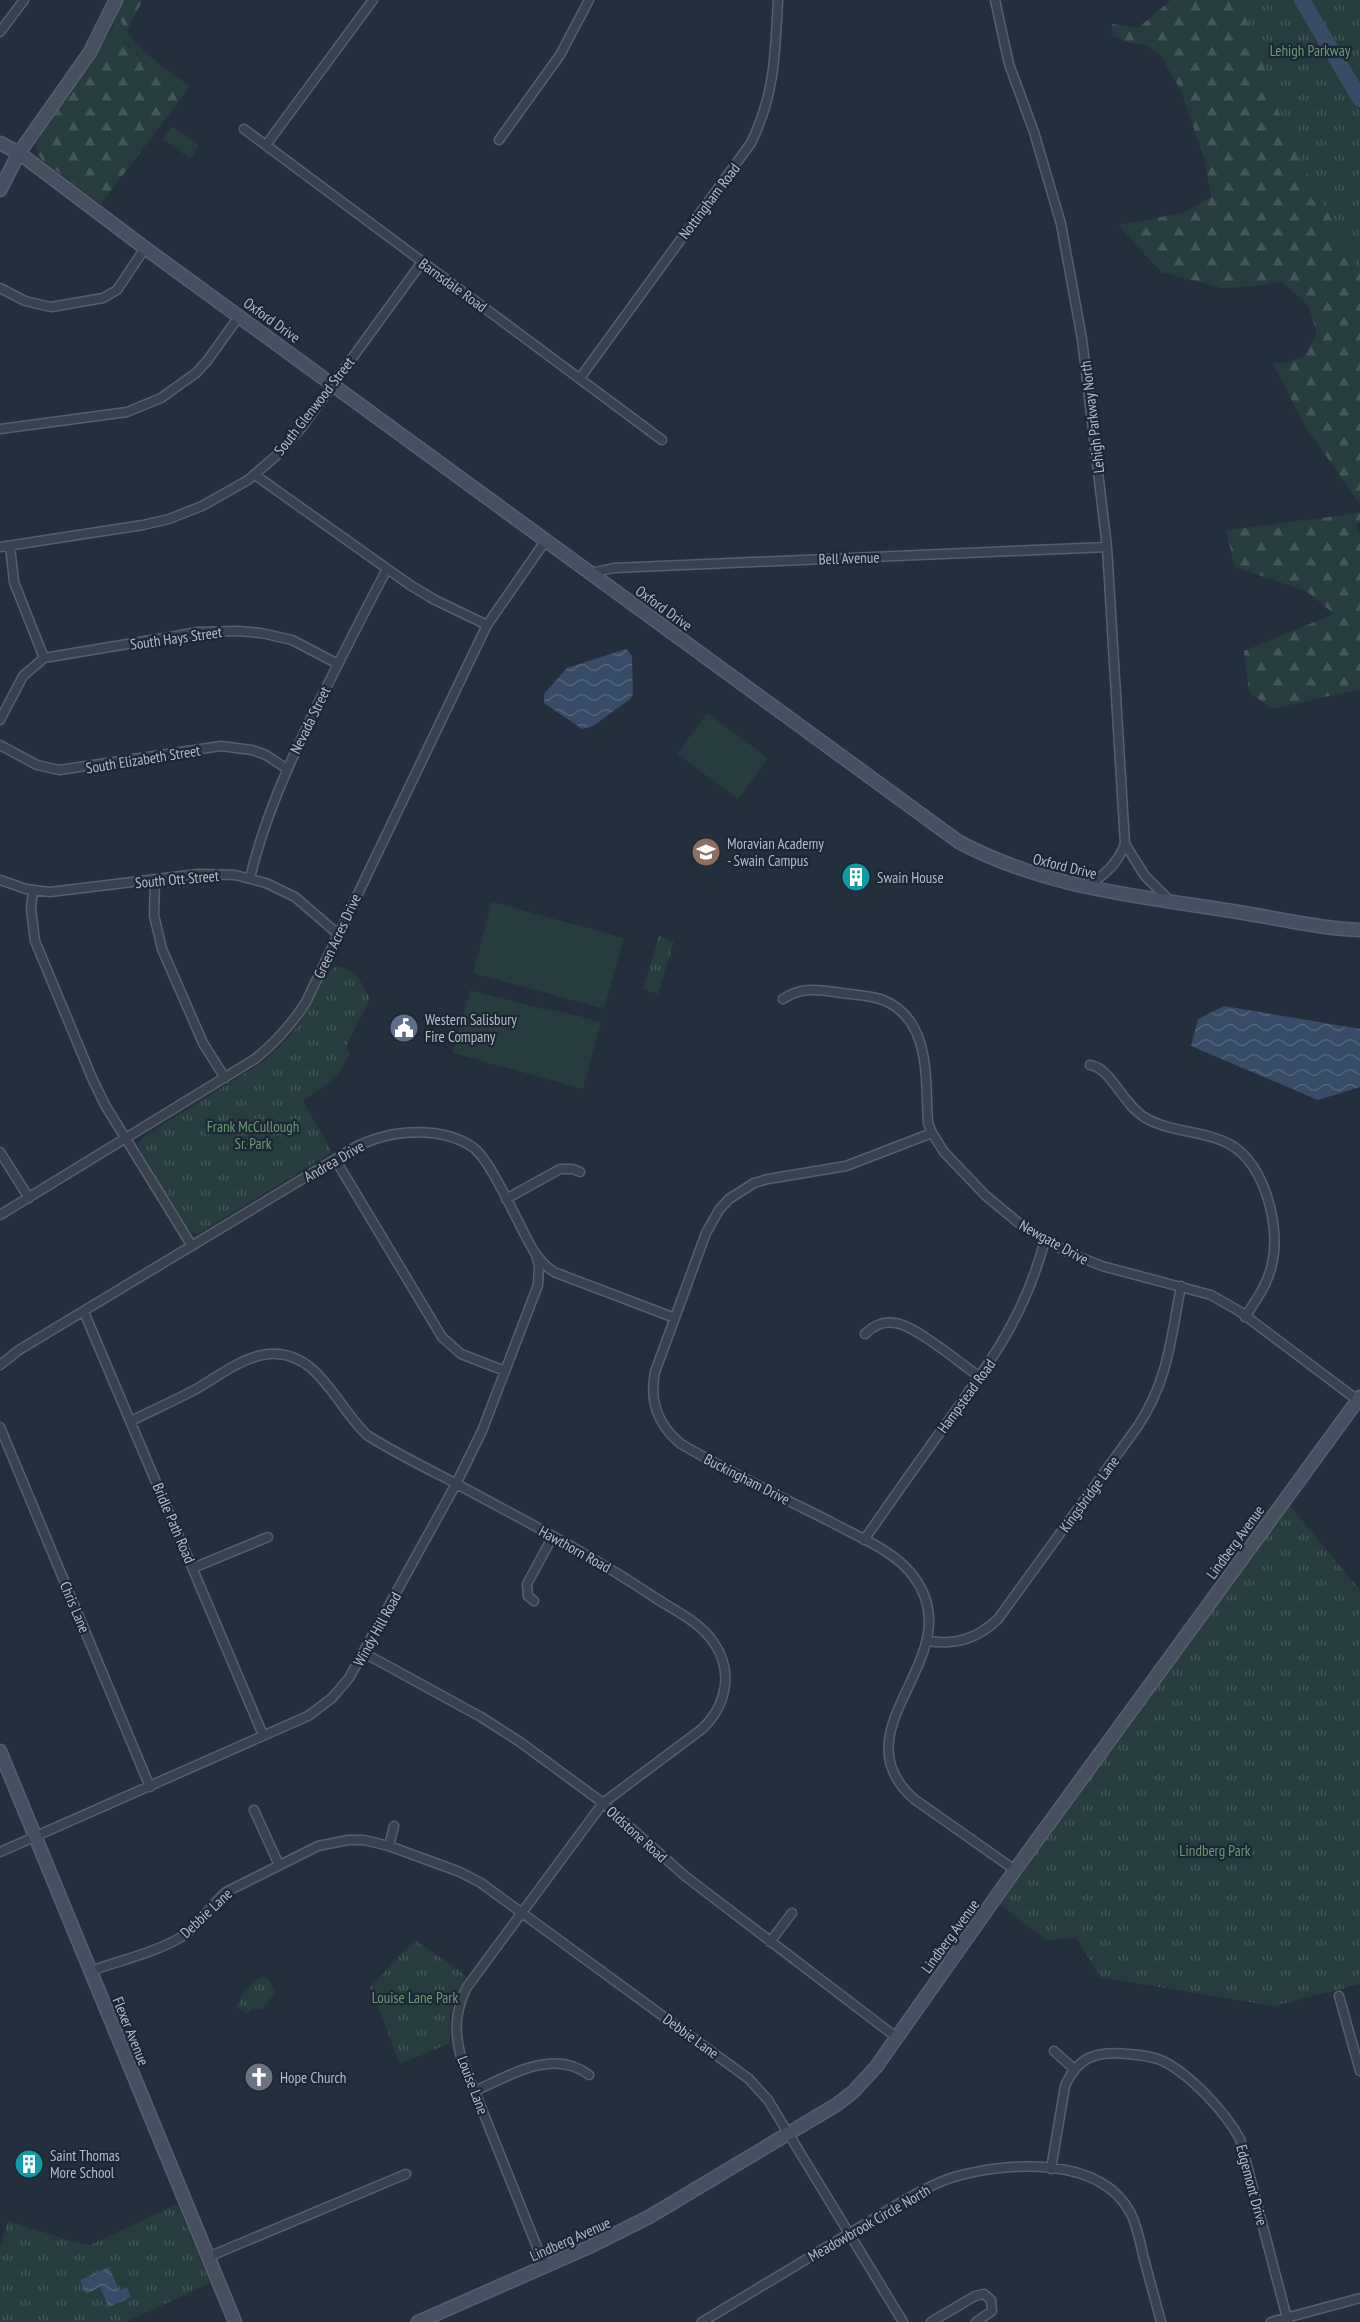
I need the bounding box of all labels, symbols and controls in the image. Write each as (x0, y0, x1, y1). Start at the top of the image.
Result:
park label: Lehigh Parkway (1270, 41, 1351, 60)
street label: Nottingham Road (674, 159, 744, 243)
street label: Barnsdale Road (415, 254, 491, 316)
street label: Oxford Drive (240, 293, 304, 347)
street label: South Glenwood Street (270, 353, 358, 459)
street label: Lehigh Parkway North (1076, 360, 1108, 474)
street label: Bell Avenue (818, 547, 880, 569)
street label: Oxford Drive (632, 581, 696, 635)
street label: South Hays Street (129, 622, 223, 654)
street label: Nevada Street (286, 683, 334, 757)
street label: South Elizabeth Street (84, 741, 202, 777)
place label: Moravian Academy - Swain Campus (727, 834, 824, 870)
school or university icon: Moravian Academy - Swain Campus (690, 836, 722, 868)
street label: Oxford Drive (1031, 849, 1099, 883)
building icon: Swain House (840, 861, 872, 893)
street label: South Ott Street (134, 866, 220, 892)
place label: Swain House (877, 868, 944, 887)
street label: Green Acres Drive (309, 891, 365, 981)
place label: Western Salisbury Fire Company (425, 1010, 517, 1046)
public building icon: Western Salisbury Fire Company (388, 1012, 420, 1044)
park label: Frank McCullough Sr. Park (207, 1117, 299, 1153)
street label: Andrea Drive (300, 1136, 368, 1186)
street label: Newgate Drive (1016, 1215, 1092, 1269)
street label: Hampstead Road (933, 1355, 999, 1437)
street label: Buckingham Drive (701, 1449, 793, 1509)
street label: Kingsbridge Lane (1055, 1452, 1123, 1536)
street label: Bridle Path Road (149, 1480, 199, 1566)
street label: Lindberg Avenue (1202, 1501, 1268, 1583)
street label: Hawthorn Road (536, 1521, 614, 1577)
street label: Chris Lane (56, 1578, 94, 1636)
street label: Windy Hill Road (349, 1589, 405, 1669)
street label: Oldstone Road (603, 1802, 671, 1866)
park label: Lindberg Park (1179, 1841, 1251, 1860)
street label: Debbie Lane (176, 1884, 236, 1942)
street label: Lindberg Avenue (917, 1895, 983, 1977)
park label: Louise Lane Park (372, 1988, 458, 2007)
street label: Flexer Avenue (109, 1994, 153, 2068)
street label: Debbie Lane (659, 2009, 723, 2063)
street label: Louise Lane (453, 2053, 493, 2117)
church icon: Hope Church (243, 2061, 275, 2093)
place label: Hope Church (280, 2068, 346, 2087)
street label: Edgemont Drive (1232, 2142, 1272, 2228)
place label: Saint Thomas More School (50, 2146, 120, 2182)
building icon: Saint Thomas More School (13, 2148, 45, 2180)
street label: Meadowbrook Circle North (805, 2180, 933, 2266)
street label: Lindberg Avenue (527, 2213, 613, 2265)

